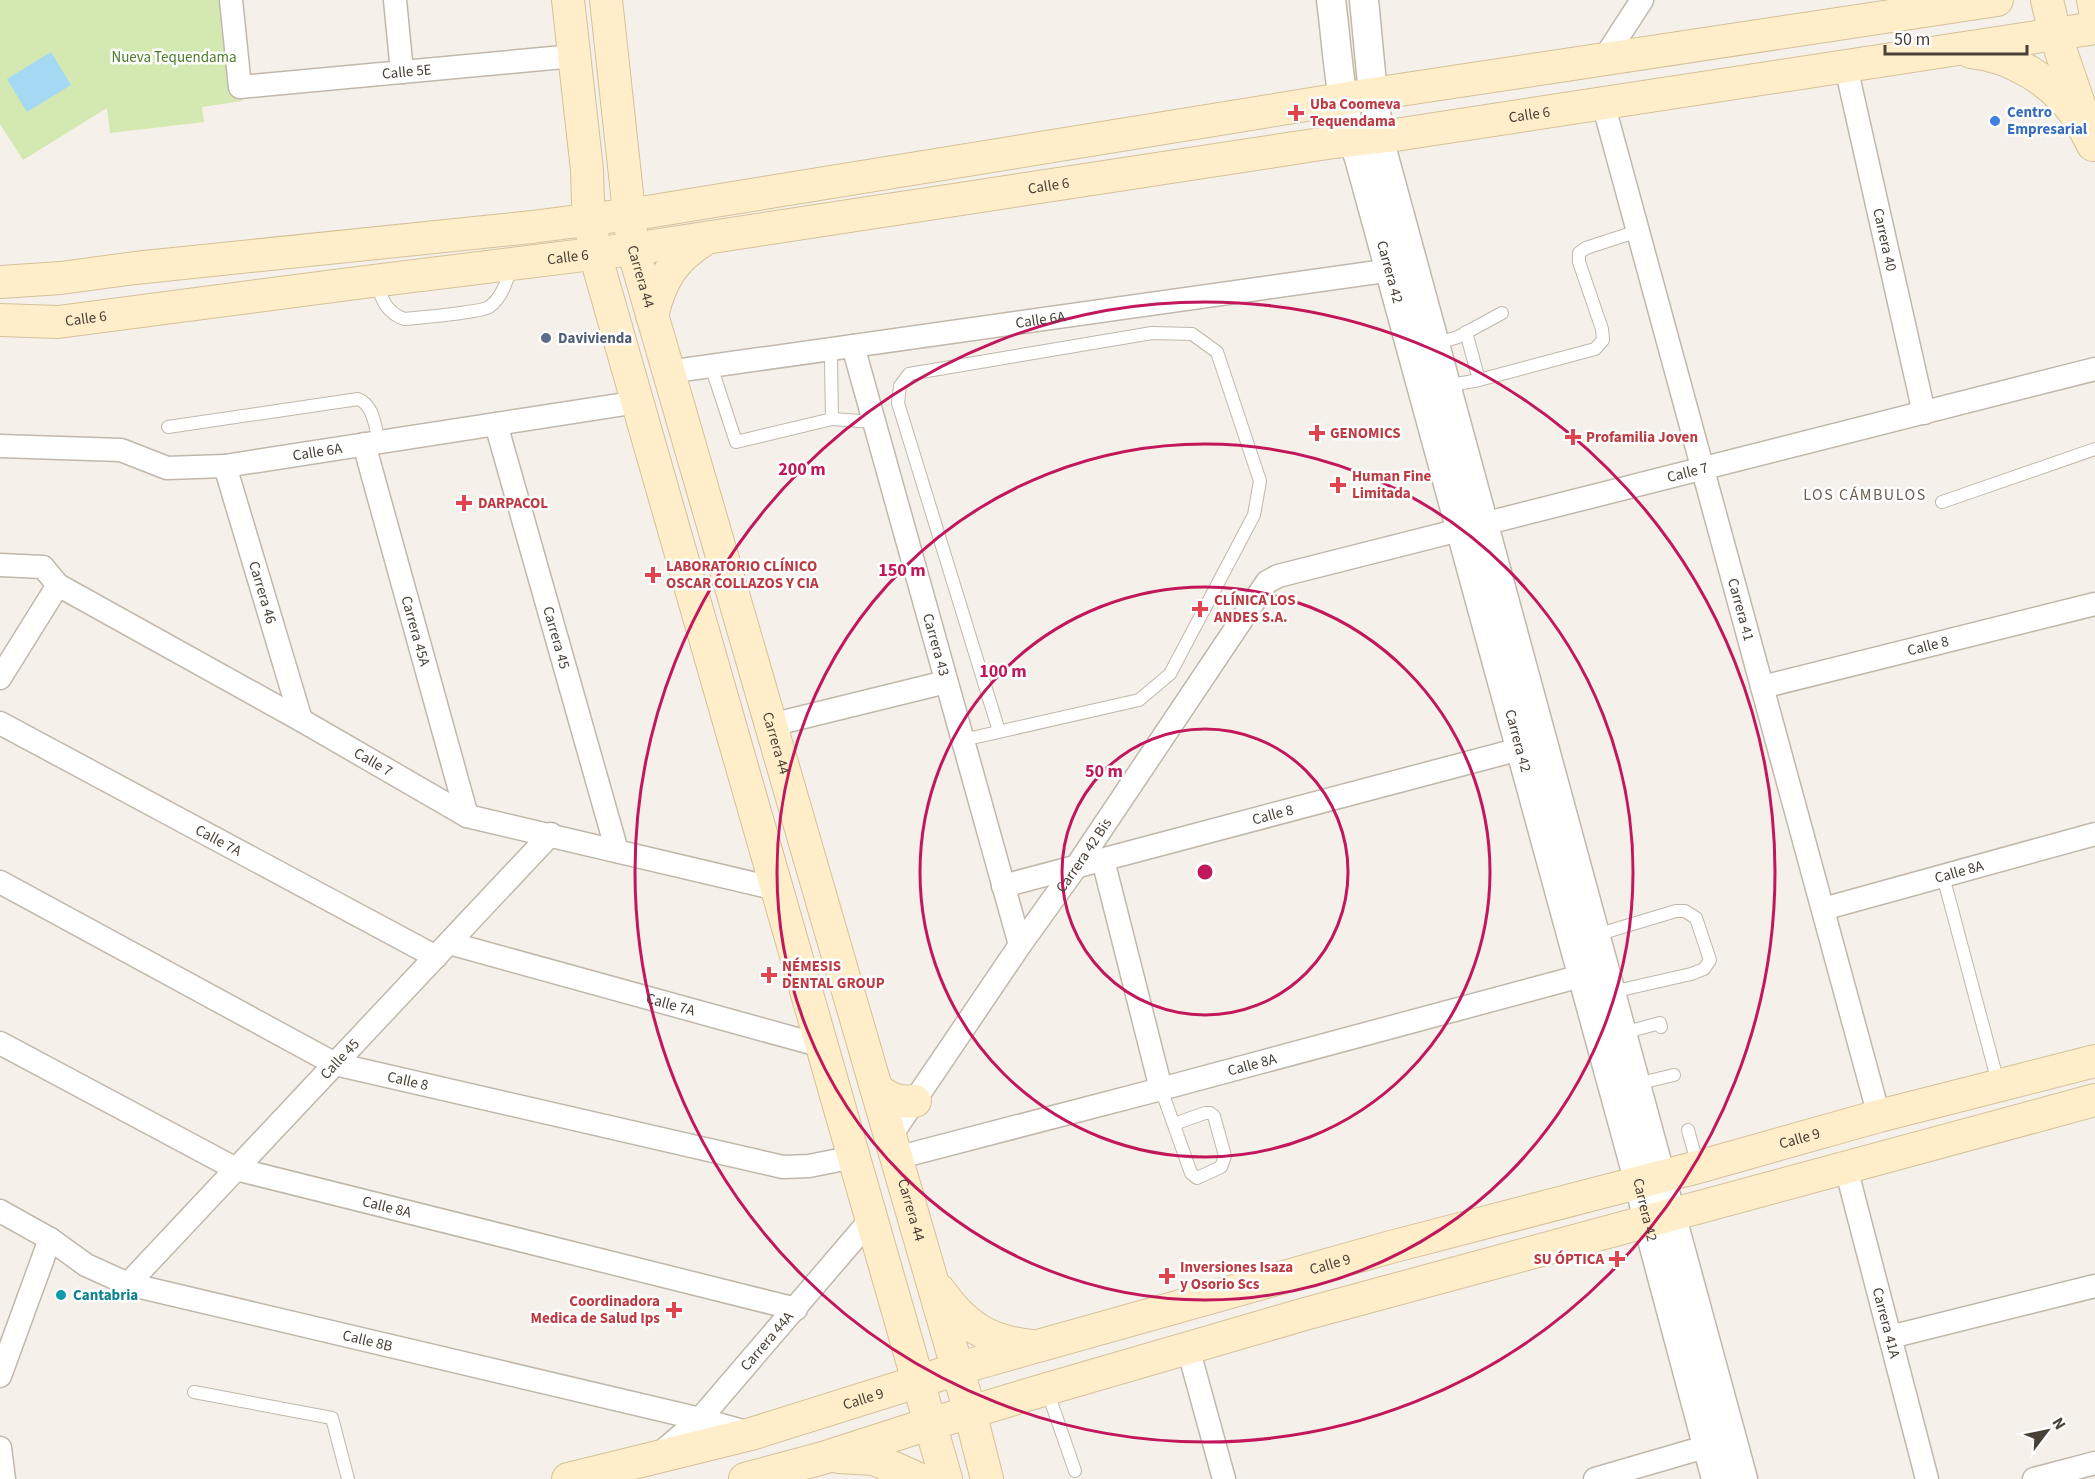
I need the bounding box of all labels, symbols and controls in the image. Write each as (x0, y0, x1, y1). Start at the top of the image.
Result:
scale bar (1885, 18, 2028, 56)
text: 50 m (1894, 27, 1930, 52)
park label: Nueva Tequendama (111, 47, 237, 68)
street label: Calle 5E (381, 59, 433, 84)
place label: Uba Coomeva Tequendama (1310, 94, 1401, 132)
street label: Calle 6 (1507, 101, 1551, 128)
place label: Centro Empresarial (2007, 102, 2088, 140)
marker: Uba Coomeva Tequendama (1287, 104, 1305, 122)
marker: Centro Empresarial (1988, 114, 2002, 128)
street label: Calle 6 (1026, 172, 1071, 199)
street label: Carrera 40 (1868, 206, 1902, 273)
street label: Carrera 42 (1372, 238, 1409, 306)
street label: Carrera 44 (622, 243, 660, 311)
street label: Calle 6 (546, 244, 590, 270)
street label: Calle 6 (64, 305, 108, 331)
street label: Calle 6A (1014, 306, 1067, 333)
place label: Davivienda (558, 328, 632, 349)
marker: Davivienda (539, 331, 553, 345)
place label: GENOMICS (1330, 423, 1401, 444)
marker: GENOMICS (1308, 424, 1326, 442)
place label: Profamilia Joven (1586, 427, 1698, 448)
marker: Profamilia Joven (1564, 428, 1582, 446)
street label: Calle 6A (291, 437, 344, 466)
text: 200 m (778, 457, 826, 482)
street label: Calle 7 (1665, 457, 1710, 488)
place label: Human Fine Limitada (1352, 466, 1432, 504)
marker: Human Fine Limitada (1329, 476, 1347, 494)
district label: LOS CÁMBULOS (1803, 484, 1927, 506)
place label: DARPACOL (478, 493, 548, 514)
marker: DARPACOL (455, 494, 473, 512)
place label: LABORATORIO CLÍNICO OSCAR COLLAZOS Y CIA (666, 556, 819, 594)
text: 150 m (878, 558, 926, 583)
street label: Carrera 46 (244, 559, 282, 626)
marker: LABORATORIO CLÍNICO OSCAR COLLAZOS Y CIA (644, 566, 662, 584)
street label: Carrera 41 (1722, 576, 1760, 643)
place label: CLÍNICA LOS ANDES S.A. (1213, 590, 1296, 628)
street label: Carrera 45A (396, 593, 436, 669)
marker: CLÍNICA LOS ANDES S.A. (1191, 600, 1209, 618)
street label: Carrera 45 (538, 604, 575, 671)
street label: Carrera 43 (918, 611, 955, 678)
street label: Calle 8 (1905, 630, 1951, 661)
text: 100 m (979, 659, 1027, 684)
street label: Carrera 42 (1500, 707, 1537, 774)
street label: Carrera 44 (757, 709, 795, 777)
street label: Calle 7 (350, 742, 397, 781)
text: 50 m (1085, 759, 1123, 784)
street label: Calle 8 (1250, 799, 1296, 830)
street label: Carrera 42 Bis (1051, 814, 1117, 897)
street label: Calle 7A (192, 819, 246, 862)
street label: Calle 8A (1932, 855, 1987, 888)
centre of rings (1195, 862, 1215, 882)
place label: NÉMESIS DENTAL GROUP (782, 956, 885, 994)
marker: NÉMESIS DENTAL GROUP (760, 966, 778, 984)
street label: Calle 7A (644, 987, 698, 1021)
street label: Calle 45 (315, 1034, 364, 1084)
street label: Calle 8A (1225, 1048, 1280, 1081)
street label: Calle 8 (385, 1066, 431, 1096)
street label: Calle 9 (1777, 1123, 1822, 1154)
street label: Carrera 44 (892, 1176, 931, 1244)
street label: Carrera 42 (1628, 1176, 1663, 1243)
street label: Calle 8A (360, 1190, 414, 1223)
street label: Calle 9 (1307, 1248, 1353, 1280)
place label: SU ÓPTICA (1534, 1249, 1604, 1270)
marker: SU ÓPTICA (1608, 1250, 1626, 1268)
place label: Inversiones Isaza y Osorio Scs (1180, 1257, 1293, 1295)
marker: Inversiones Isaza y Osorio Scs (1158, 1267, 1176, 1285)
place label: Cantabria (73, 1285, 138, 1306)
street label: Carrera 41A (1867, 1285, 1906, 1361)
marker: Cantabria (54, 1288, 68, 1302)
place label: Coordinadora Medica de Salud Ips (531, 1291, 660, 1329)
marker: Coordinadora Medica de Salud Ips (665, 1301, 683, 1319)
street label: Carrera 44A (735, 1306, 799, 1375)
street label: Calle 8B (341, 1325, 395, 1357)
street label: Calle 9 (840, 1383, 886, 1415)
north arrow (2017, 1401, 2077, 1461)
text: N (2047, 1413, 2071, 1434)

